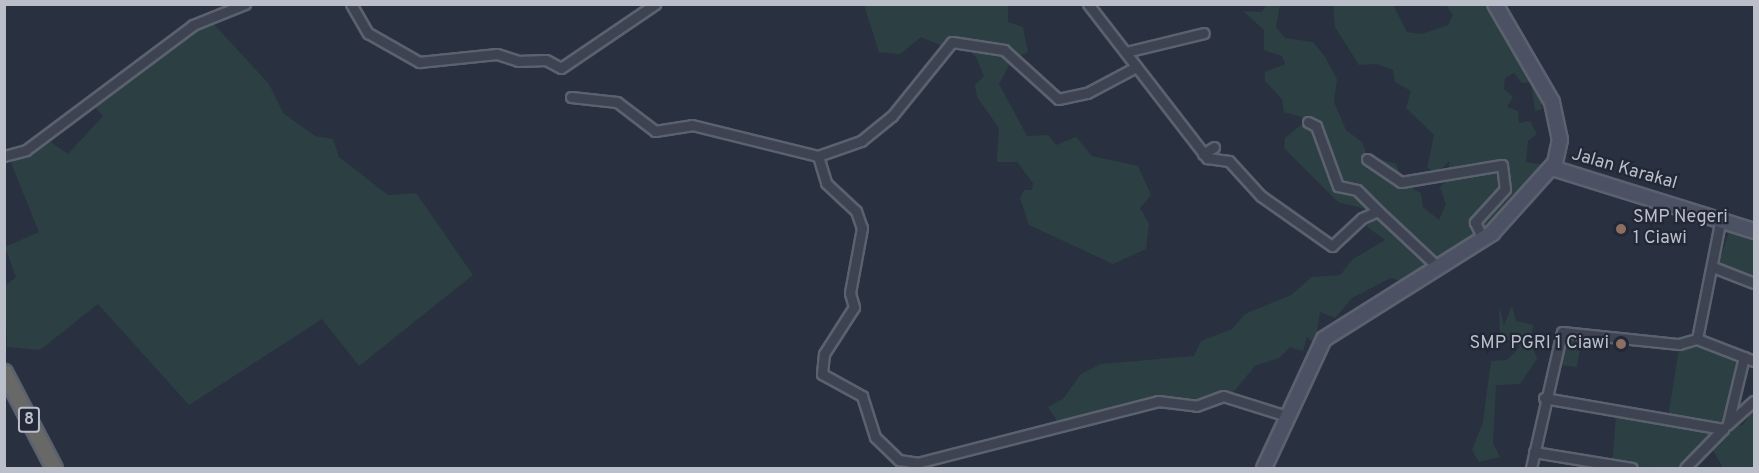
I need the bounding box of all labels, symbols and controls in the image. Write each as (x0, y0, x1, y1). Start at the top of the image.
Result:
street label: Jalan Karakal (1569, 145, 1679, 195)
place label: SMP Negeri 1 Ciawi (1633, 208, 1728, 250)
marker: SMP Negeri 1 Ciawi (1614, 222, 1628, 236)
place label: SMP PGRI 1 Ciawi (1470, 333, 1609, 355)
marker: SMP PGRI 1 Ciawi (1614, 337, 1628, 351)
road number: 8 (17, 407, 41, 433)

